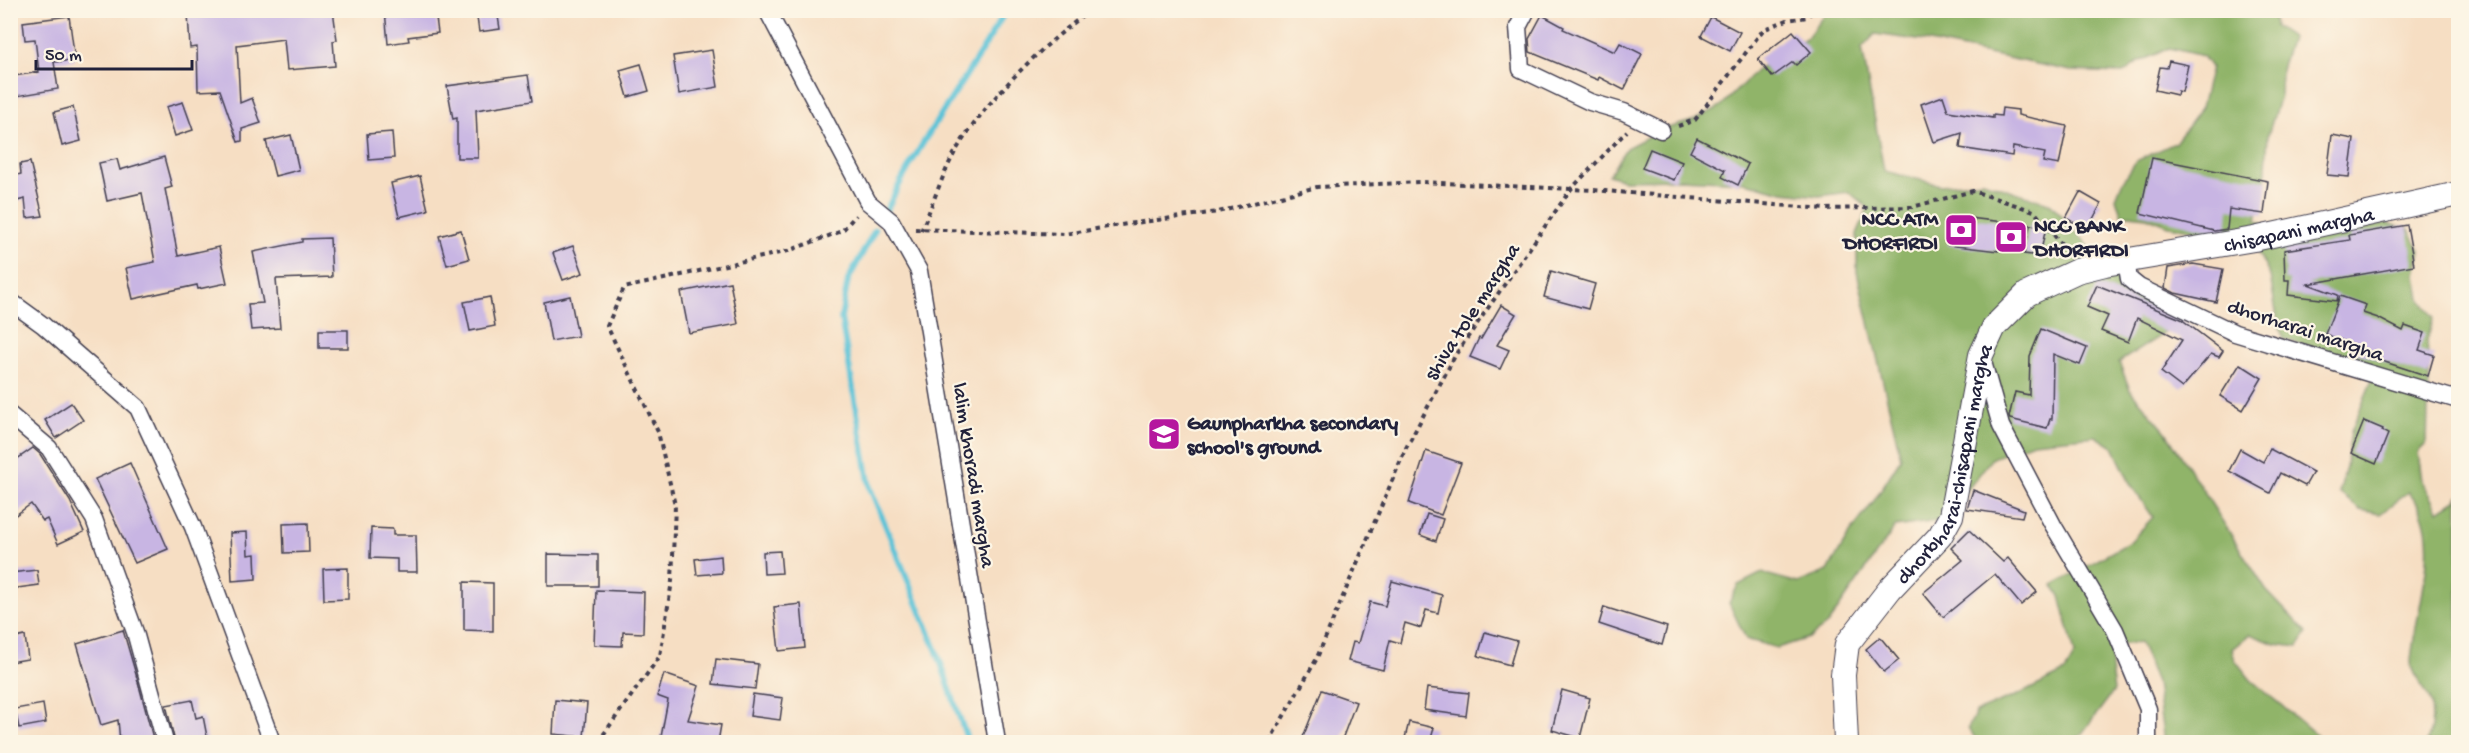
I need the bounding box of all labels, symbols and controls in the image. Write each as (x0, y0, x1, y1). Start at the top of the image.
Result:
scale bar (36, 33, 192, 71)
text: 50 m (45, 46, 82, 67)
street label: chisapani margha (2222, 204, 2378, 260)
place label: NCC ATM DHORFIRDI (1841, 209, 1939, 258)
bank icon: NCC ATM DHORFIRDI (1943, 212, 1979, 248)
place label: NCC BANK DHORFIRDI (2032, 216, 2129, 265)
bank icon: NCC BANK DHORFIRDI (1993, 219, 2029, 255)
street label: shiva tole margha (1420, 239, 1528, 386)
street label: dhorharai margha (2224, 295, 2387, 370)
street label: dhorbharai-chisapani margha (1892, 339, 2001, 591)
street label: lalim khoradi margha (945, 381, 999, 571)
place label: Gaunpharkha secondary school's ground (1187, 413, 1399, 462)
school or university icon: Gaunpharkha secondary school's ground (1146, 416, 1182, 452)

